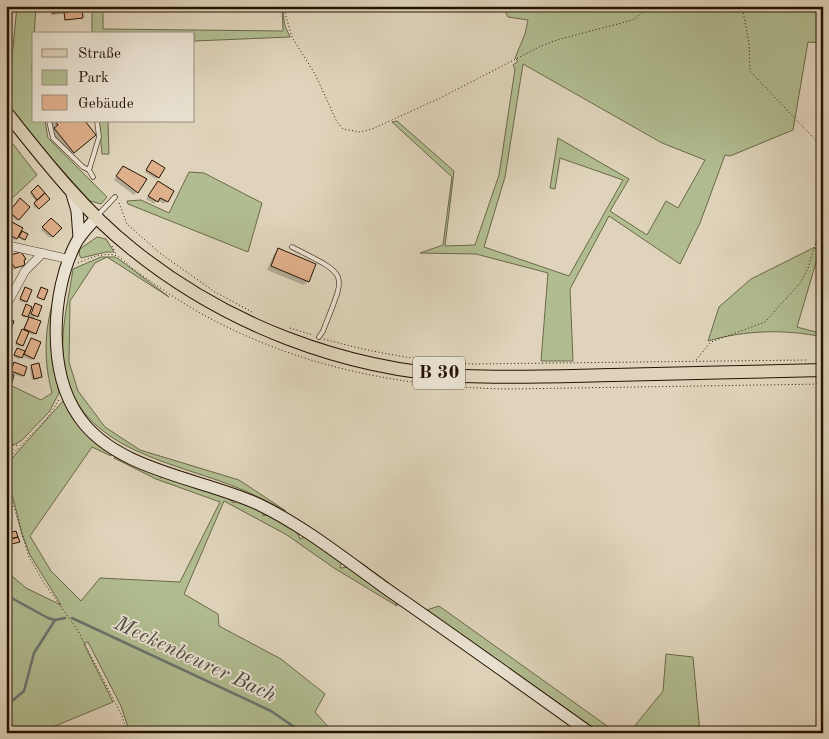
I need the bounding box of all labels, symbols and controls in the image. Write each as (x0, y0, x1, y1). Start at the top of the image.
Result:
legend (32, 32, 195, 122)
text: Straße (78, 47, 121, 62)
text: Park (78, 71, 109, 86)
text: Gebäude (78, 97, 134, 112)
road number: B 30 (413, 356, 465, 389)
water label: Meckenbeurer Bach (110, 613, 279, 707)

